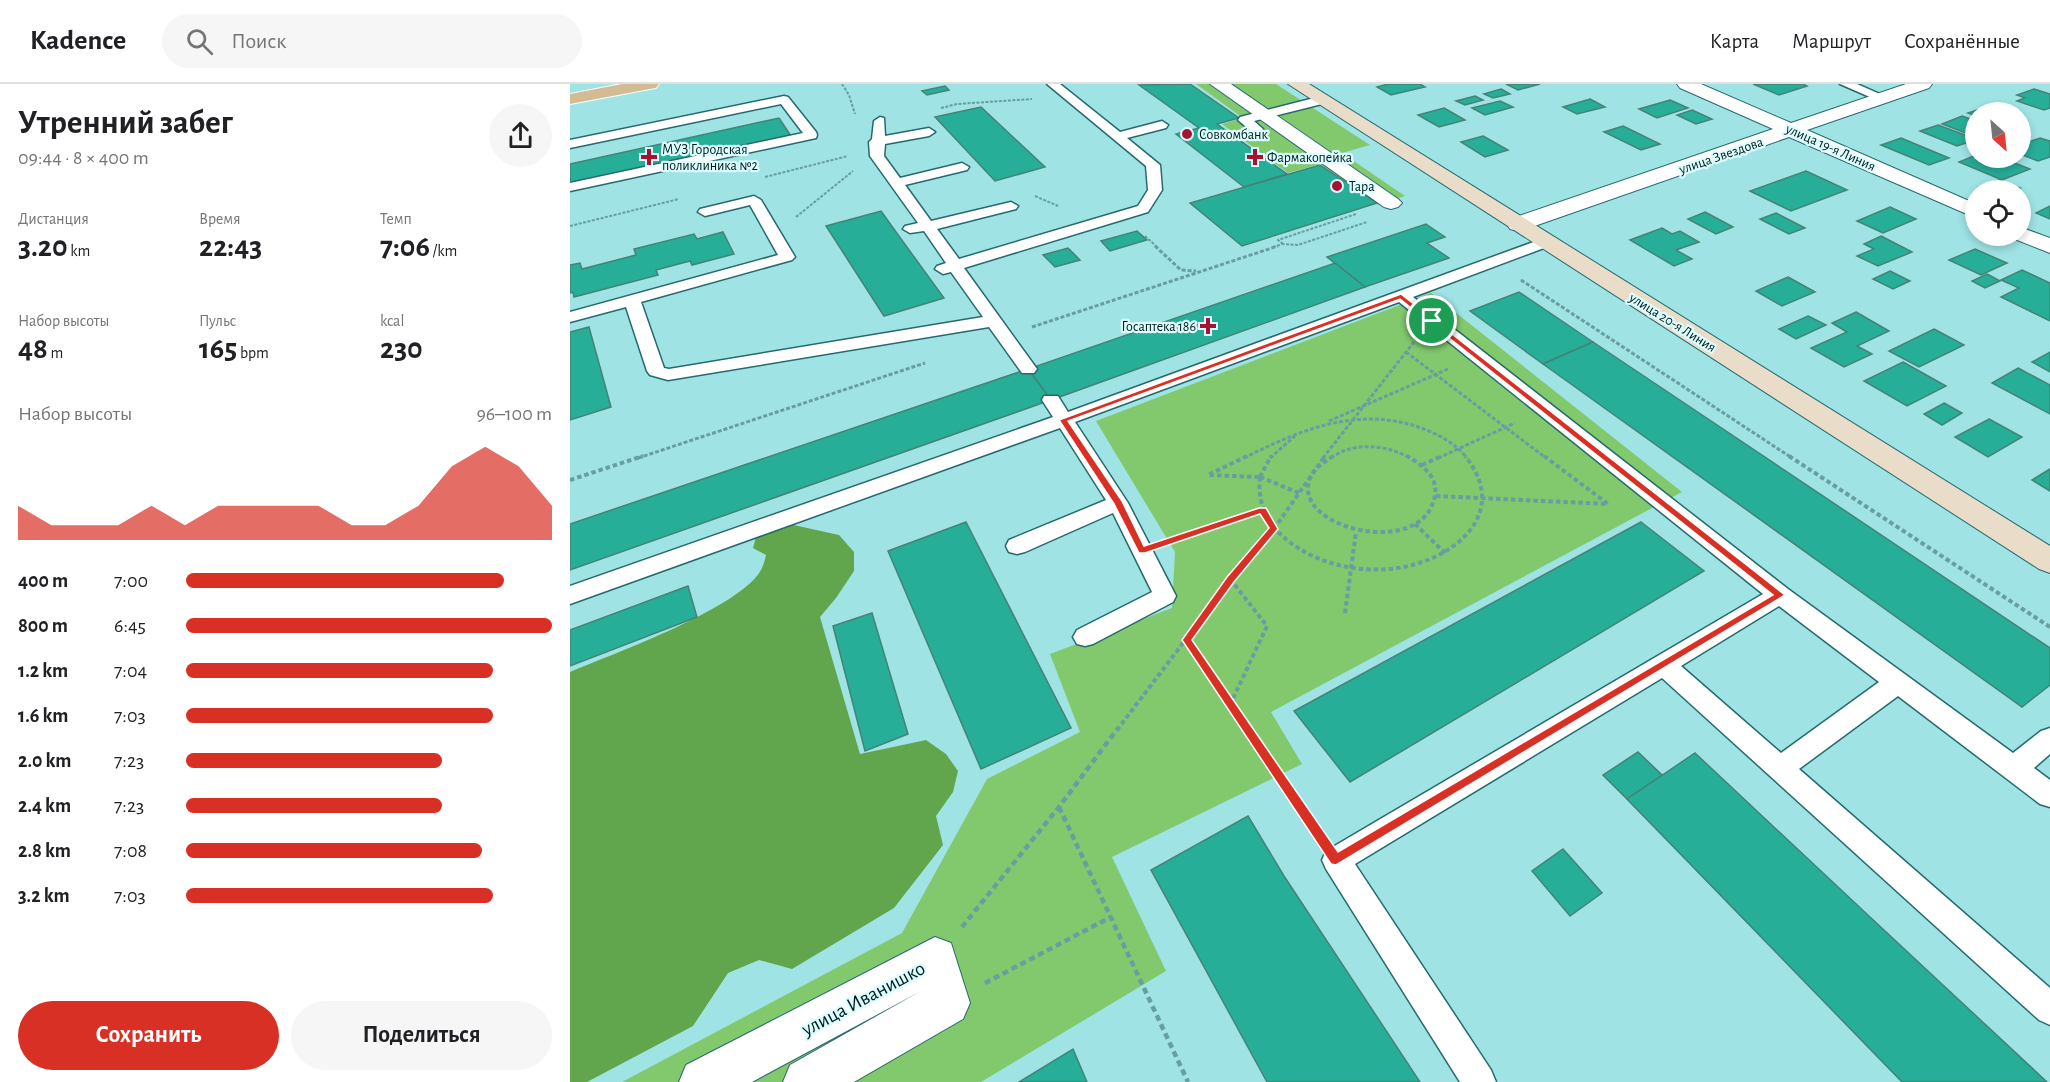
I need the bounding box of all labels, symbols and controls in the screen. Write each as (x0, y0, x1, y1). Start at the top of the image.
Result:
search box (162, 14, 582, 68)
icon: search (183, 25, 216, 58)
text: Kadence (30, 27, 126, 55)
text: Поиск (231, 30, 286, 52)
text: Карта (1710, 31, 1759, 52)
text: Маршрут (1792, 31, 1871, 52)
text: Сохранённые (1904, 31, 2020, 52)
north arrow (1965, 102, 2031, 168)
map controls (1965, 102, 2031, 246)
button: share (489, 104, 552, 167)
text: Утренний забег (18, 107, 233, 140)
street label: улица 19-я Линия (1783, 121, 1878, 174)
marker: Совкомбанк (1180, 127, 1194, 141)
place label: Совкомбанк (1199, 128, 1268, 142)
street label: улица Звездова (1677, 135, 1766, 177)
place label: МУЗ Городская поликлиника №2 (662, 143, 758, 173)
text: 09:44 · 8 × 400 m (18, 148, 149, 168)
marker: МУЗ Городская поликлиника №2 (640, 148, 658, 166)
marker: Фармакопейка (1248, 150, 1262, 164)
place label: Фармакопейка (1267, 151, 1353, 165)
marker: Тара (1330, 179, 1344, 193)
place label: Тара (1349, 180, 1375, 194)
button: locate (1965, 180, 2031, 246)
text: Дистанция (18, 211, 89, 227)
text: Время (199, 211, 241, 227)
text: Темп (380, 211, 412, 227)
text: 3.20 (18, 232, 68, 262)
text: 22:43 (199, 232, 262, 262)
text: 7:06 (380, 232, 430, 262)
text: km (68, 243, 90, 259)
text: /km (430, 243, 457, 259)
street label: улица 20-я Линия (1626, 290, 1718, 355)
pin (1406, 295, 1457, 346)
icon: arrive (1415, 304, 1448, 337)
text: Набор высоты (18, 313, 109, 329)
text: Пульс (199, 313, 236, 329)
text: kcal (380, 313, 404, 329)
marker: Госаптека 186 (1201, 319, 1215, 333)
place label: Госаптека 186 (1121, 320, 1196, 334)
text: 48 (18, 334, 48, 364)
text: 165 (199, 334, 237, 364)
text: 230 (380, 334, 423, 364)
text: m (48, 345, 63, 361)
text: bpm (237, 345, 269, 361)
text: Набор высоты (18, 404, 132, 424)
text: 96–100 m (476, 404, 552, 424)
text: 400 m (18, 571, 68, 591)
text: 7:00 (114, 571, 148, 591)
text: 800 m (18, 616, 68, 636)
text: 6:45 (114, 616, 146, 636)
text: 1.2 km (18, 661, 68, 681)
text: 7:04 (114, 661, 147, 681)
text: 1.6 km (18, 706, 69, 726)
text: 7:03 (114, 706, 146, 726)
text: 2.0 km (18, 751, 71, 771)
text: 7:23 (114, 751, 144, 771)
text: 2.4 km (18, 796, 71, 816)
text: 7:23 (114, 796, 144, 816)
text: 2.8 km (18, 841, 71, 861)
text: 7:08 (114, 841, 147, 861)
text: 3.2 km (18, 886, 70, 906)
text: 7:03 (114, 886, 146, 906)
street label: улица Иванишко (798, 958, 928, 1040)
button: Сохранить (18, 1001, 279, 1070)
button: Поделиться (291, 1001, 552, 1070)

